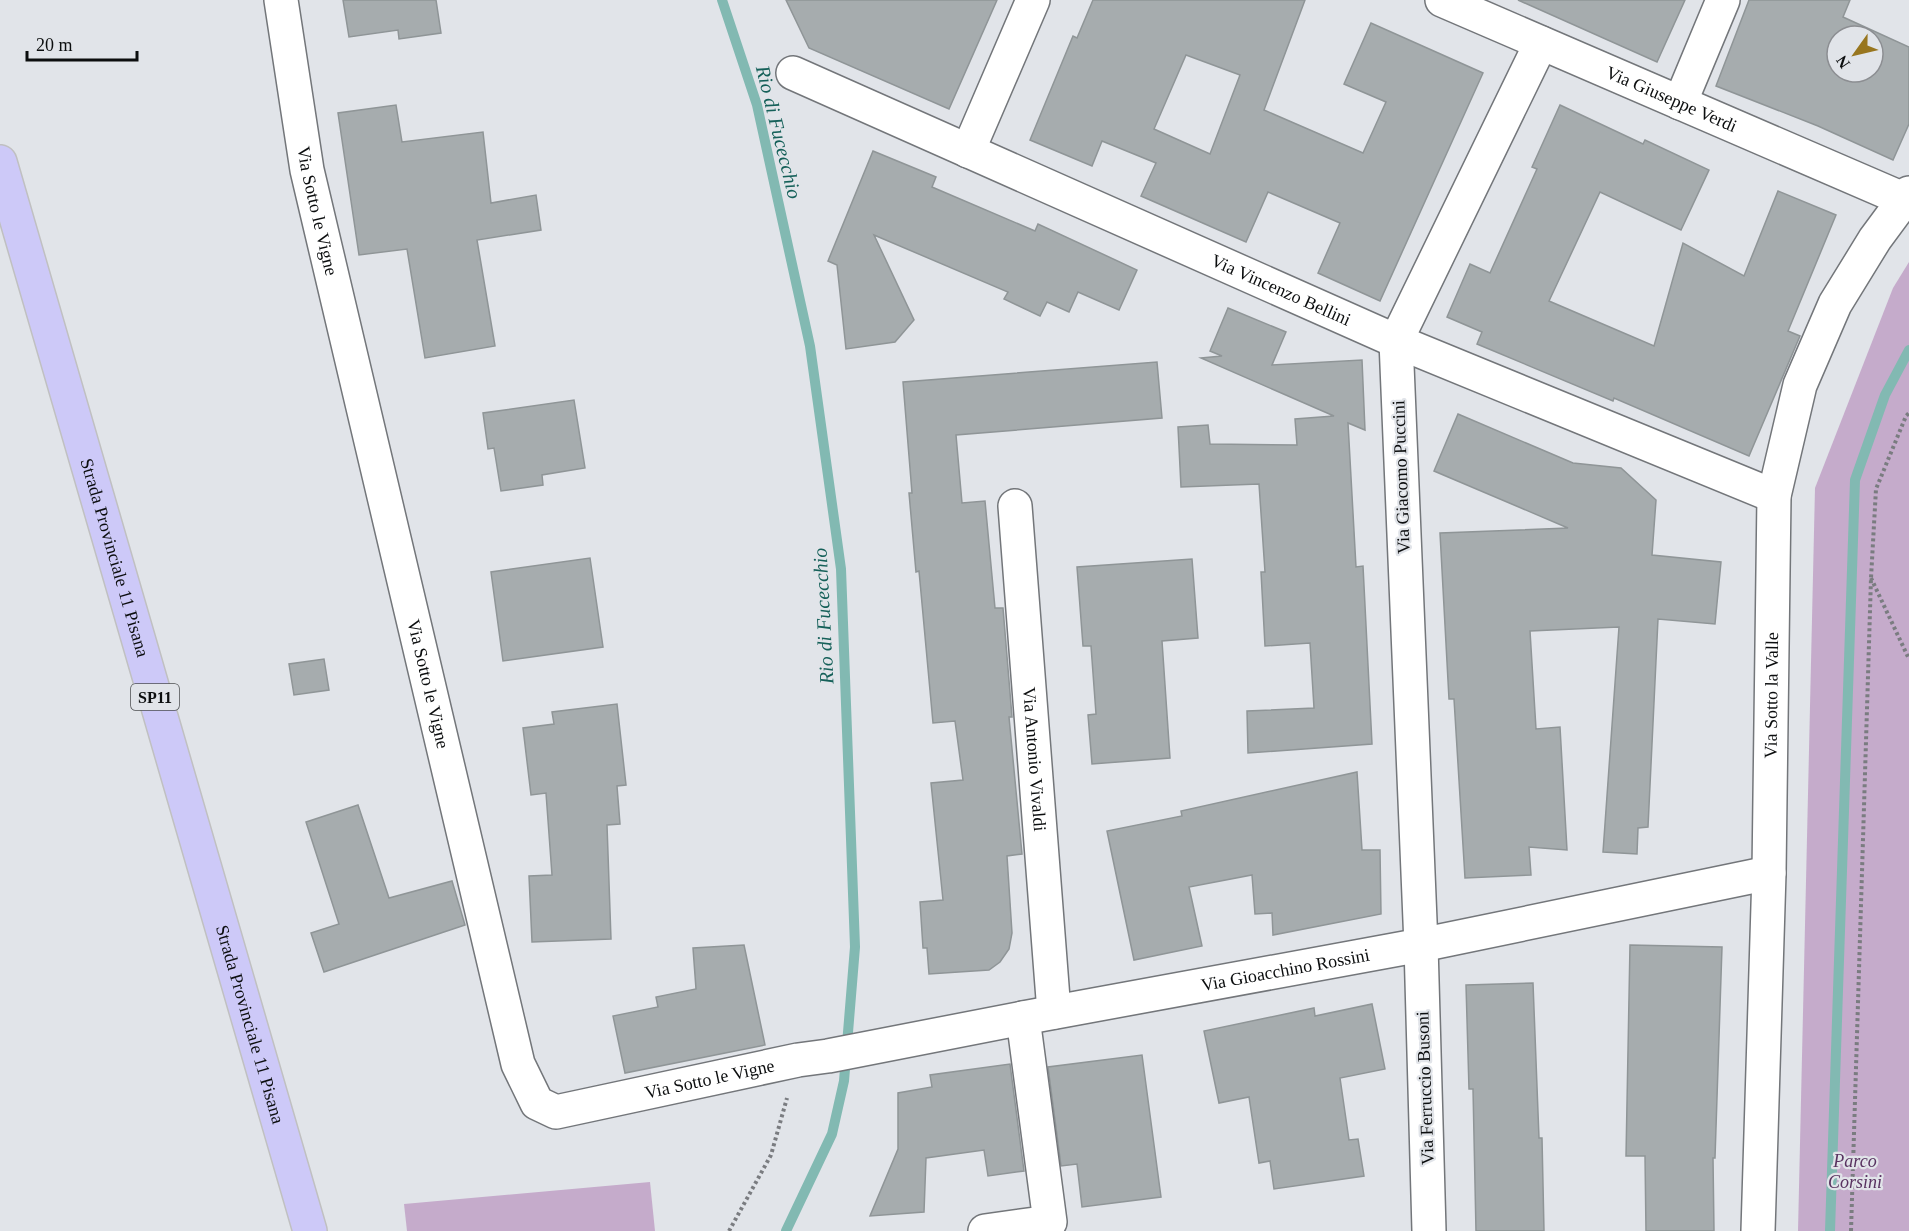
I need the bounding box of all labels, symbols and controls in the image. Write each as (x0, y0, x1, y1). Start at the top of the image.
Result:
scale bar (27, 24, 136, 62)
north arrow (1825, 24, 1885, 84)
text: 20 m (36, 35, 73, 55)
text: N (1832, 52, 1853, 72)
water label: Rio di Fucecchio (752, 62, 806, 201)
street label: Via Giuseppe Verdi (1603, 62, 1740, 136)
street label: Via Sotto le Vigne (293, 145, 342, 277)
street label: Via Vincenzo Bellini (1208, 250, 1354, 330)
street label: Via Giacomo Puccini (1388, 400, 1414, 554)
street label: Strada Provinciale 11 Pisana (76, 456, 153, 659)
water label: Rio di Fucecchio (808, 547, 838, 686)
street label: Via Sotto le Vigne (403, 617, 453, 750)
street label: Via Sotto la Valle (1761, 632, 1782, 758)
road number: SP11 (131, 684, 179, 710)
street label: Via Antonio Vivaldi (1019, 686, 1050, 832)
street label: Strada Provinciale 11 Pisana (212, 923, 288, 1126)
street label: Via Gioacchino Rossini (1199, 945, 1371, 995)
street label: Via Ferruccio Busoni (1412, 1011, 1438, 1165)
street label: Via Sotto le Vigne (643, 1055, 776, 1103)
park label: Parco Corsini (1828, 1151, 1882, 1192)

